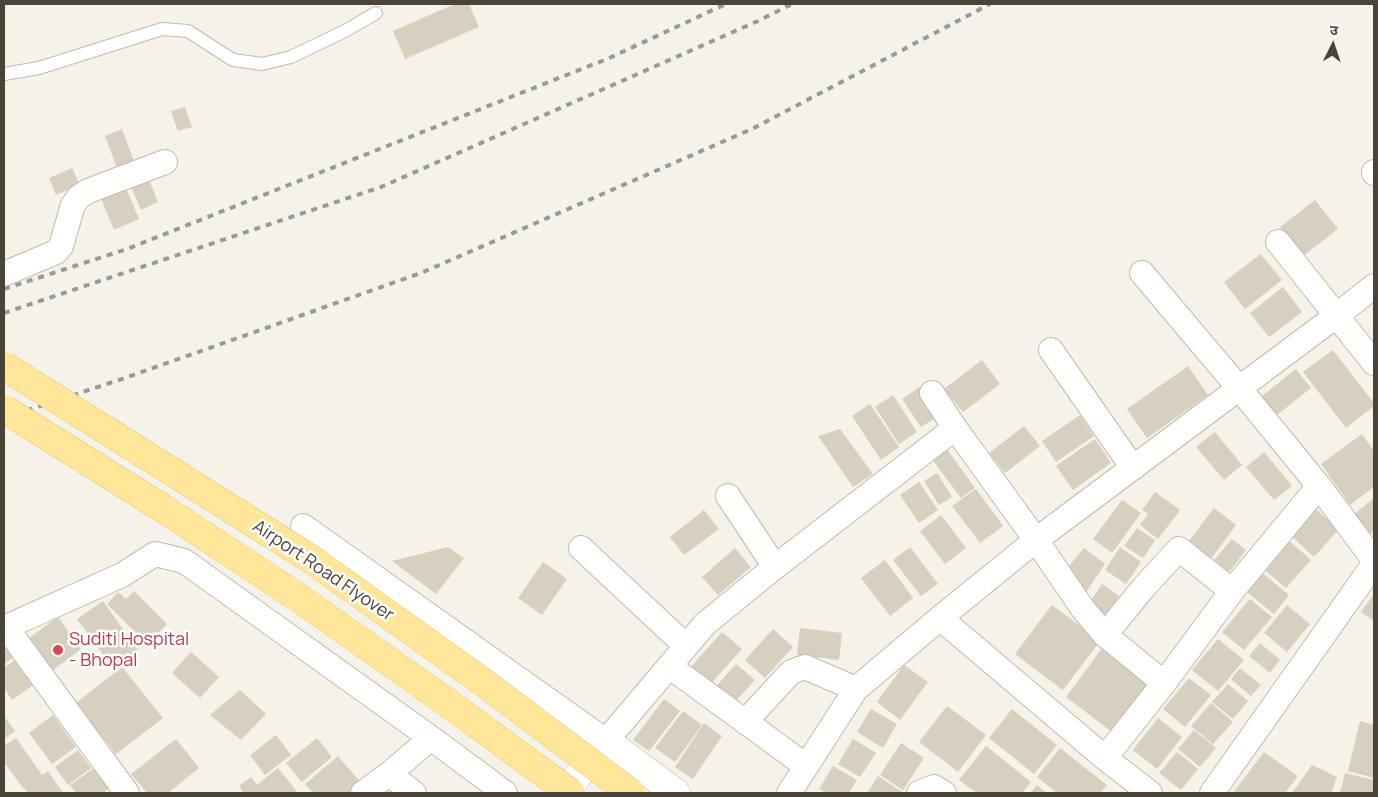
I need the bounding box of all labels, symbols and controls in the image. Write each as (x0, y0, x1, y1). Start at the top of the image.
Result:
north arrow (1308, 20, 1358, 70)
text: उ (1329, 20, 1339, 39)
street label: Airport Road Flyover (248, 516, 398, 626)
place label: Suditi Hospital - Bhopal (69, 629, 189, 672)
marker: Suditi Hospital - Bhopal (51, 643, 65, 657)

